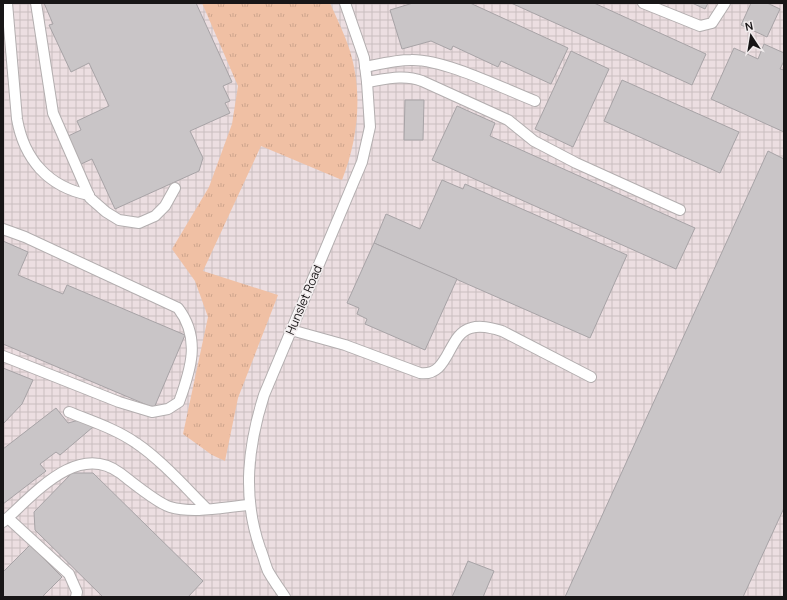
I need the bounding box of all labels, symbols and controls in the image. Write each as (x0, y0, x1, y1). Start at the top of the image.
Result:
north arrow (731, 16, 771, 56)
text: N (743, 18, 754, 34)
street label: Hunslet Road (281, 262, 326, 337)

